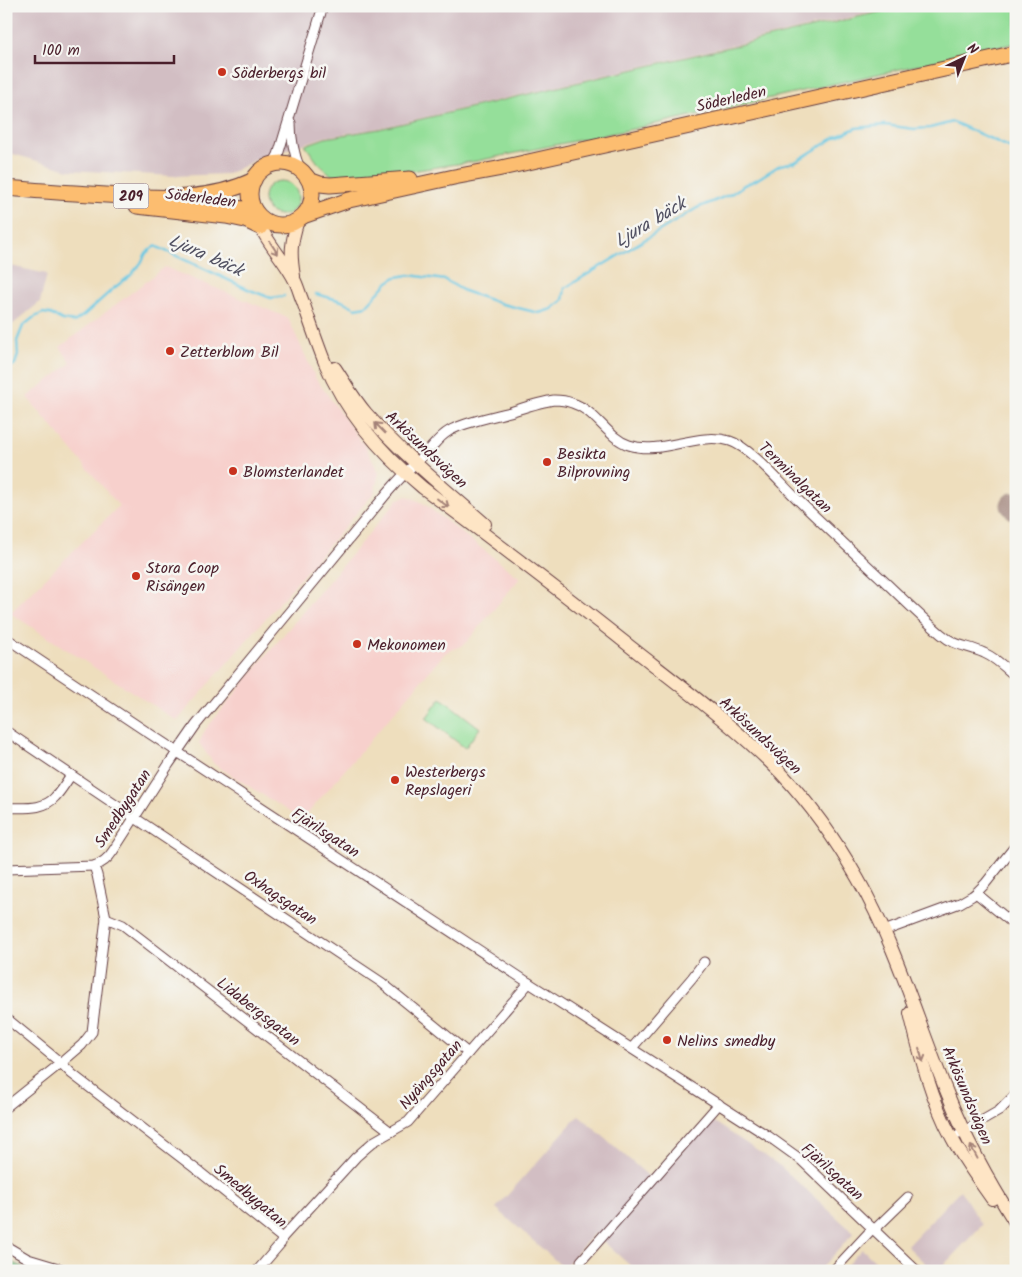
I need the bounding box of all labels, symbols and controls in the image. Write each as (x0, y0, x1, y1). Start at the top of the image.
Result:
scale bar (35, 32, 174, 64)
north arrow (940, 32, 990, 82)
text: N (961, 38, 983, 60)
text: 100 m (42, 39, 80, 63)
place label: Söderbergs bil (232, 61, 326, 86)
marker: Söderbergs bil (216, 66, 228, 78)
street label: Söderleden (694, 79, 769, 120)
street label: Söderleden (164, 182, 238, 215)
road number: 209 (114, 184, 148, 208)
water label: Ljura bäck (609, 189, 694, 256)
water label: Ljura bäck (163, 227, 250, 287)
one-way arrow (269, 240, 279, 254)
place label: Zetterblom Bil (180, 340, 279, 365)
marker: Zetterblom Bil (164, 345, 176, 357)
street label: Arkösundsvägen (379, 405, 473, 495)
one-way arrow (374, 421, 386, 434)
street label: Terminalgatan (752, 436, 838, 520)
place label: Besikta Bilprovning (557, 442, 630, 485)
marker: Besikta Bilprovning (541, 456, 553, 468)
place label: Blomsterlandet (243, 460, 345, 485)
marker: Blomsterlandet (227, 465, 239, 477)
one-way arrow (436, 497, 449, 508)
place label: Stora Coop Risängen (146, 556, 219, 599)
marker: Stora Coop Risängen (130, 570, 142, 582)
place label: Mekonomen (367, 633, 446, 658)
marker: Mekonomen (351, 638, 363, 650)
street label: Arkösundsvägen (713, 691, 807, 781)
place label: Westerbergs Repslageri (405, 760, 486, 803)
street label: Smedbygatan (88, 764, 158, 853)
marker: Westerbergs Repslageri (389, 774, 401, 786)
street label: Fjärilsgatan (286, 802, 364, 865)
street label: Oxhagsgatan (238, 864, 322, 932)
street label: Lidabergsgatan (211, 971, 305, 1053)
place label: Nelins smedby (677, 1029, 776, 1054)
street label: Nyängsgatan (393, 1034, 469, 1116)
marker: Nelins smedby (661, 1034, 673, 1046)
street label: Arkösundsvägen (935, 1042, 999, 1149)
one-way arrow (916, 1047, 926, 1063)
street label: Fjärilsgatan (795, 1137, 869, 1207)
one-way arrow (969, 1145, 978, 1160)
street label: Smedbygatan (208, 1158, 292, 1235)

